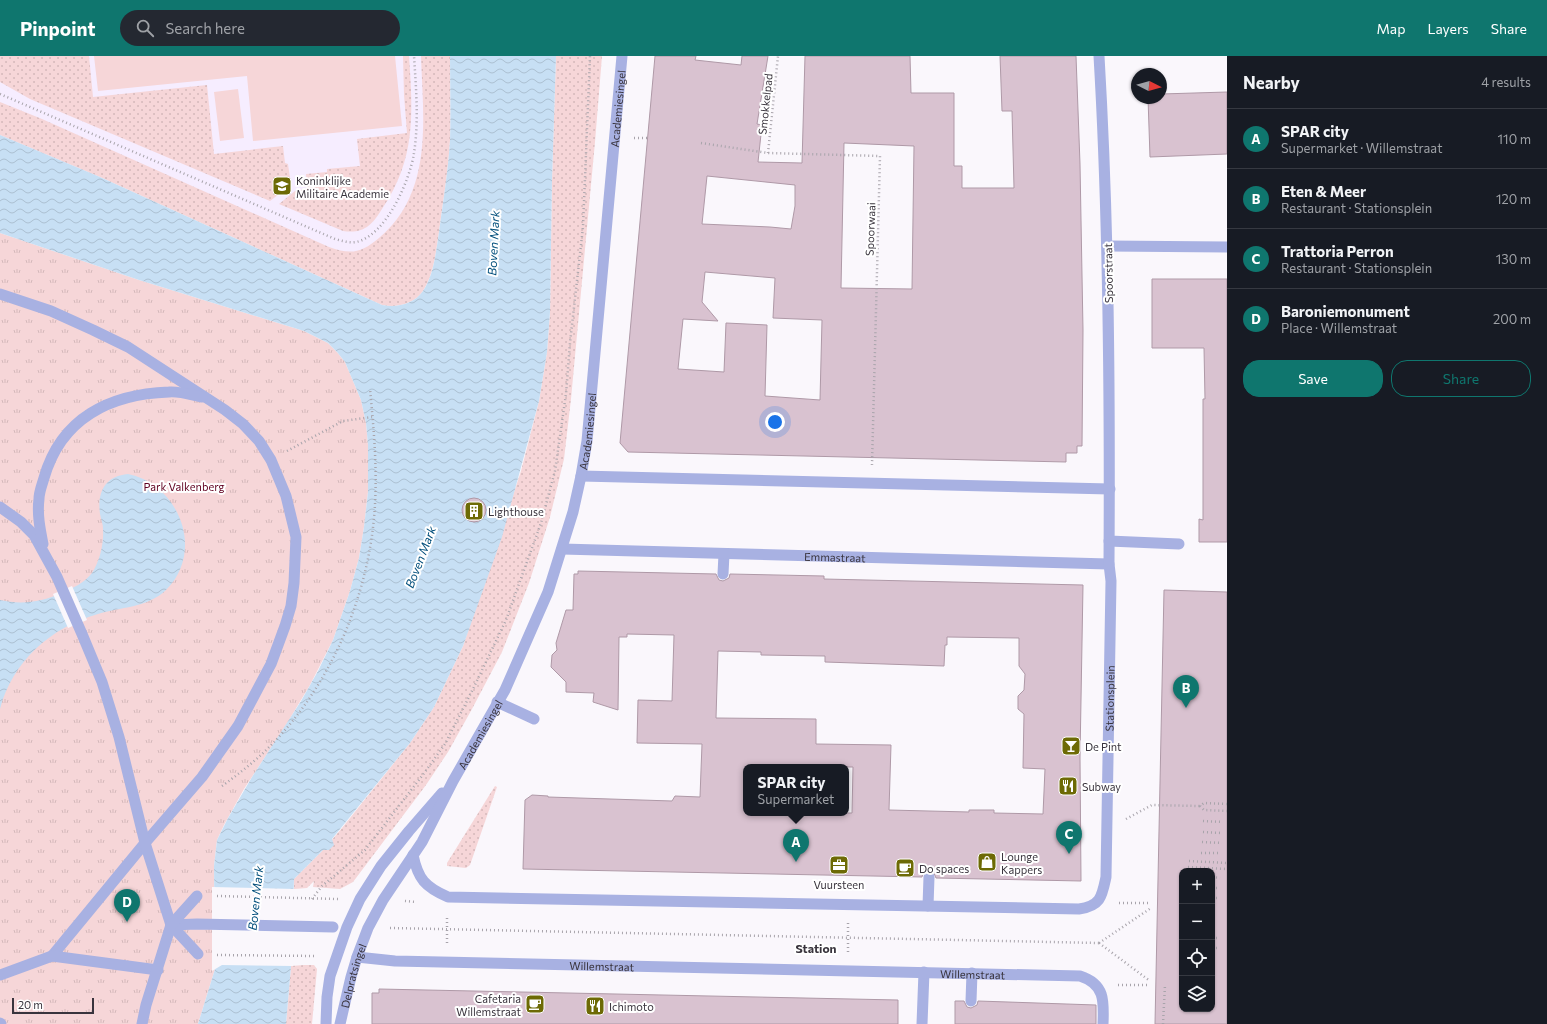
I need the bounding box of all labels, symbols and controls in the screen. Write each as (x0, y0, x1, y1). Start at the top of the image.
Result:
search box (120, 10, 400, 46)
text: Pinpoint (20, 17, 96, 40)
icon: search (134, 17, 156, 39)
text: Search here (166, 19, 245, 37)
text: Map (1377, 20, 1405, 37)
text: Layers (1427, 20, 1469, 37)
text: Share (1491, 20, 1527, 37)
north arrow (1131, 68, 1167, 104)
street label: Academiesingel (607, 69, 627, 148)
text: Nearby (1243, 72, 1300, 93)
street label: Smokkelpad (755, 73, 775, 135)
text: 4 results (1481, 74, 1531, 90)
text: SPAR city (1281, 122, 1349, 140)
text: A (1251, 131, 1261, 147)
text: 110 m (1498, 131, 1531, 147)
text: Supermarket · Willemstraat (1281, 140, 1442, 156)
place label: Koninklijke Militaire Academie (296, 174, 389, 200)
school or university icon: Koninklijke Militaire Academie (271, 175, 293, 197)
text: Eten & Meer (1281, 182, 1366, 200)
text: B (1252, 191, 1260, 207)
text: 120 m (1496, 191, 1531, 207)
text: Restaurant · Stationsplein (1281, 200, 1432, 216)
street label: Spoorwaai (863, 202, 877, 256)
water label: Boven Mark (484, 210, 502, 276)
street label: Spoorstraat (1101, 242, 1115, 303)
text: Trattoria Perron (1281, 242, 1394, 260)
text: C (1252, 251, 1260, 267)
text: 130 m (1496, 251, 1531, 267)
text: Restaurant · Stationsplein (1281, 260, 1432, 276)
text: Baroniemonument (1281, 302, 1410, 320)
text: D (1251, 311, 1261, 327)
text: 200 m (1493, 311, 1531, 327)
text: Place · Willemstraat (1281, 320, 1397, 336)
button: Save (1243, 360, 1383, 397)
button: Share (1391, 360, 1531, 397)
street label: Academiesingel (576, 392, 598, 471)
your location (765, 412, 785, 432)
park label: Park Valkenberg (143, 480, 225, 493)
building icon: Lighthouse (463, 500, 485, 522)
place label: Lighthouse (488, 505, 544, 518)
water label: Boven Mark (402, 524, 438, 590)
street label: Emmastraat (804, 549, 866, 564)
street label: Stationsplein (1102, 665, 1116, 732)
pin: B (1173, 675, 1199, 708)
street label: Academiesingel (455, 697, 505, 771)
bar icon: De Pint (1060, 735, 1082, 757)
place label: De Pint (1085, 740, 1122, 753)
popup (743, 764, 849, 816)
text: SPAR city (758, 773, 826, 791)
restaurant icon: Subway (1057, 775, 1079, 797)
place label: Subway (1082, 780, 1121, 793)
text: Supermarket (758, 791, 834, 807)
pin: C (1056, 821, 1082, 854)
pin: A (783, 829, 809, 862)
place label: Lounge Kappers (1001, 850, 1042, 876)
shop icon: Lounge Kappers (976, 851, 998, 873)
office icon: Vuursteen (828, 854, 850, 876)
cafe icon: Do spaces (894, 857, 916, 879)
place label: Do spaces (919, 862, 969, 875)
water label: Boven Mark (245, 864, 265, 931)
map controls (1179, 868, 1215, 1012)
button: + (1179, 868, 1215, 904)
place label: Vuursteen (814, 878, 864, 891)
pin: D (114, 889, 140, 922)
button: − (1179, 904, 1215, 940)
button: locate (1179, 940, 1215, 976)
district label: Station (795, 941, 837, 955)
street label: Delpratsingel (337, 942, 368, 1009)
street label: Willemstraat (569, 958, 635, 973)
street label: Willemstraat (940, 966, 1006, 981)
button: layers (1179, 976, 1215, 1012)
place label: Cafetaria Willemstraat (456, 992, 521, 1018)
cafe icon: Cafetaria Willemstraat (524, 993, 546, 1015)
restaurant icon: Ichimoto (584, 995, 606, 1017)
scale bar (12, 996, 94, 1015)
text: 20 m (18, 998, 43, 1011)
place label: Ichimoto (609, 1000, 654, 1013)

